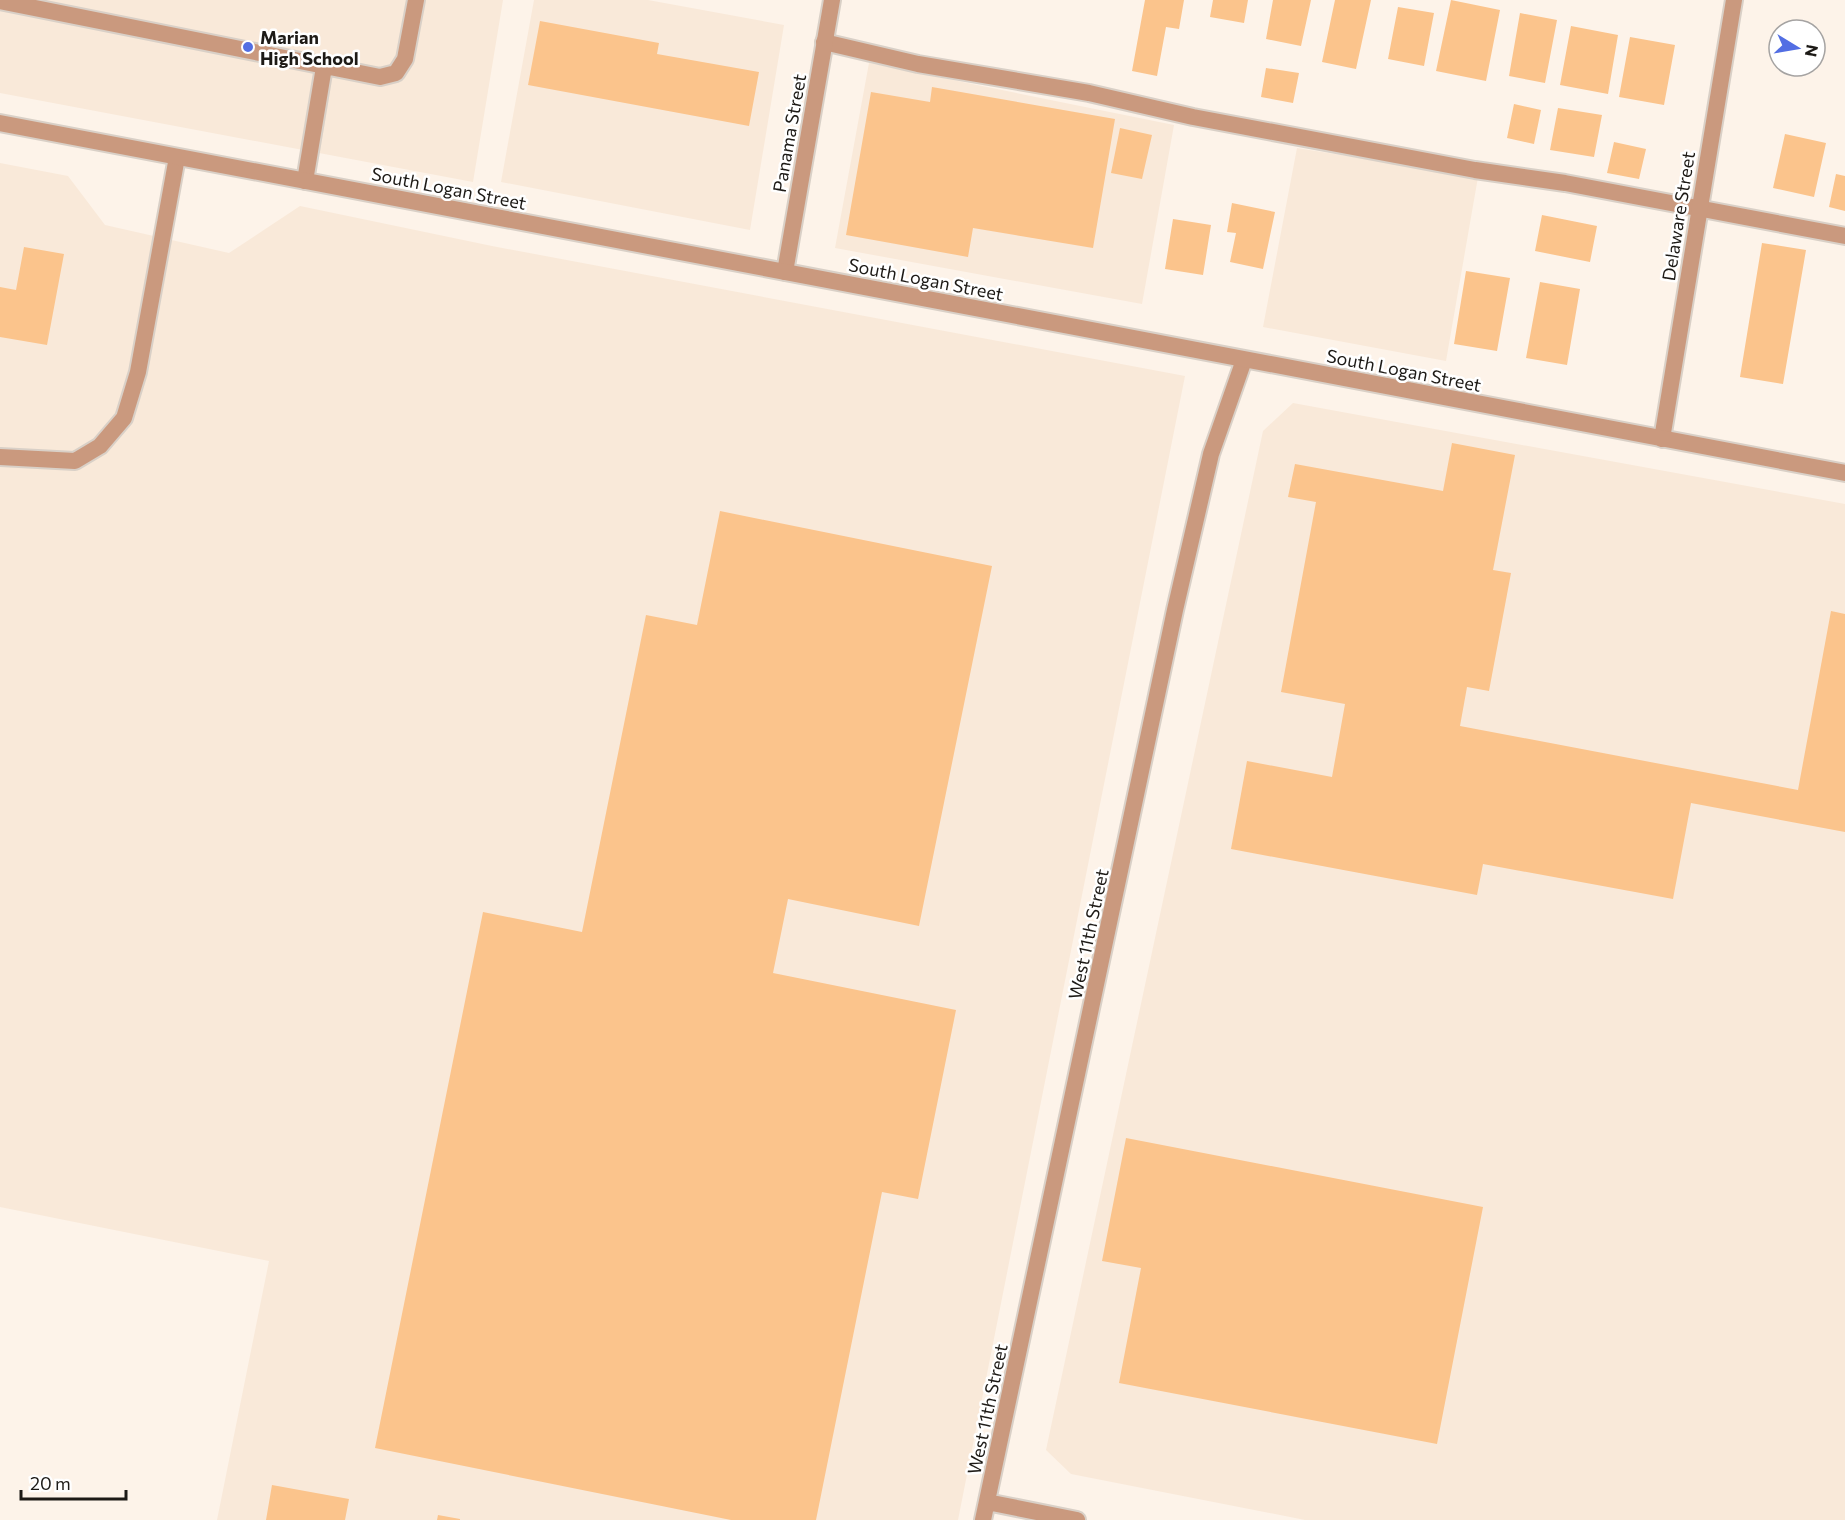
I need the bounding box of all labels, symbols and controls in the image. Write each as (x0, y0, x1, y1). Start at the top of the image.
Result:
north arrow (1767, 18, 1827, 78)
place label: Marian High School (260, 26, 359, 69)
marker: Marian High School (241, 40, 255, 54)
text: N (1802, 43, 1823, 59)
street label: Panama Street (768, 72, 810, 194)
street label: Delaware Street (1657, 150, 1699, 282)
street label: South Logan Street (370, 162, 528, 214)
street label: South Logan Street (847, 253, 1005, 305)
street label: South Logan Street (1325, 344, 1483, 396)
street label: West 11th Street (1063, 867, 1113, 1001)
street label: West 11th Street (962, 1342, 1012, 1476)
scale bar (21, 1463, 126, 1501)
text: 20 m (30, 1472, 71, 1494)

